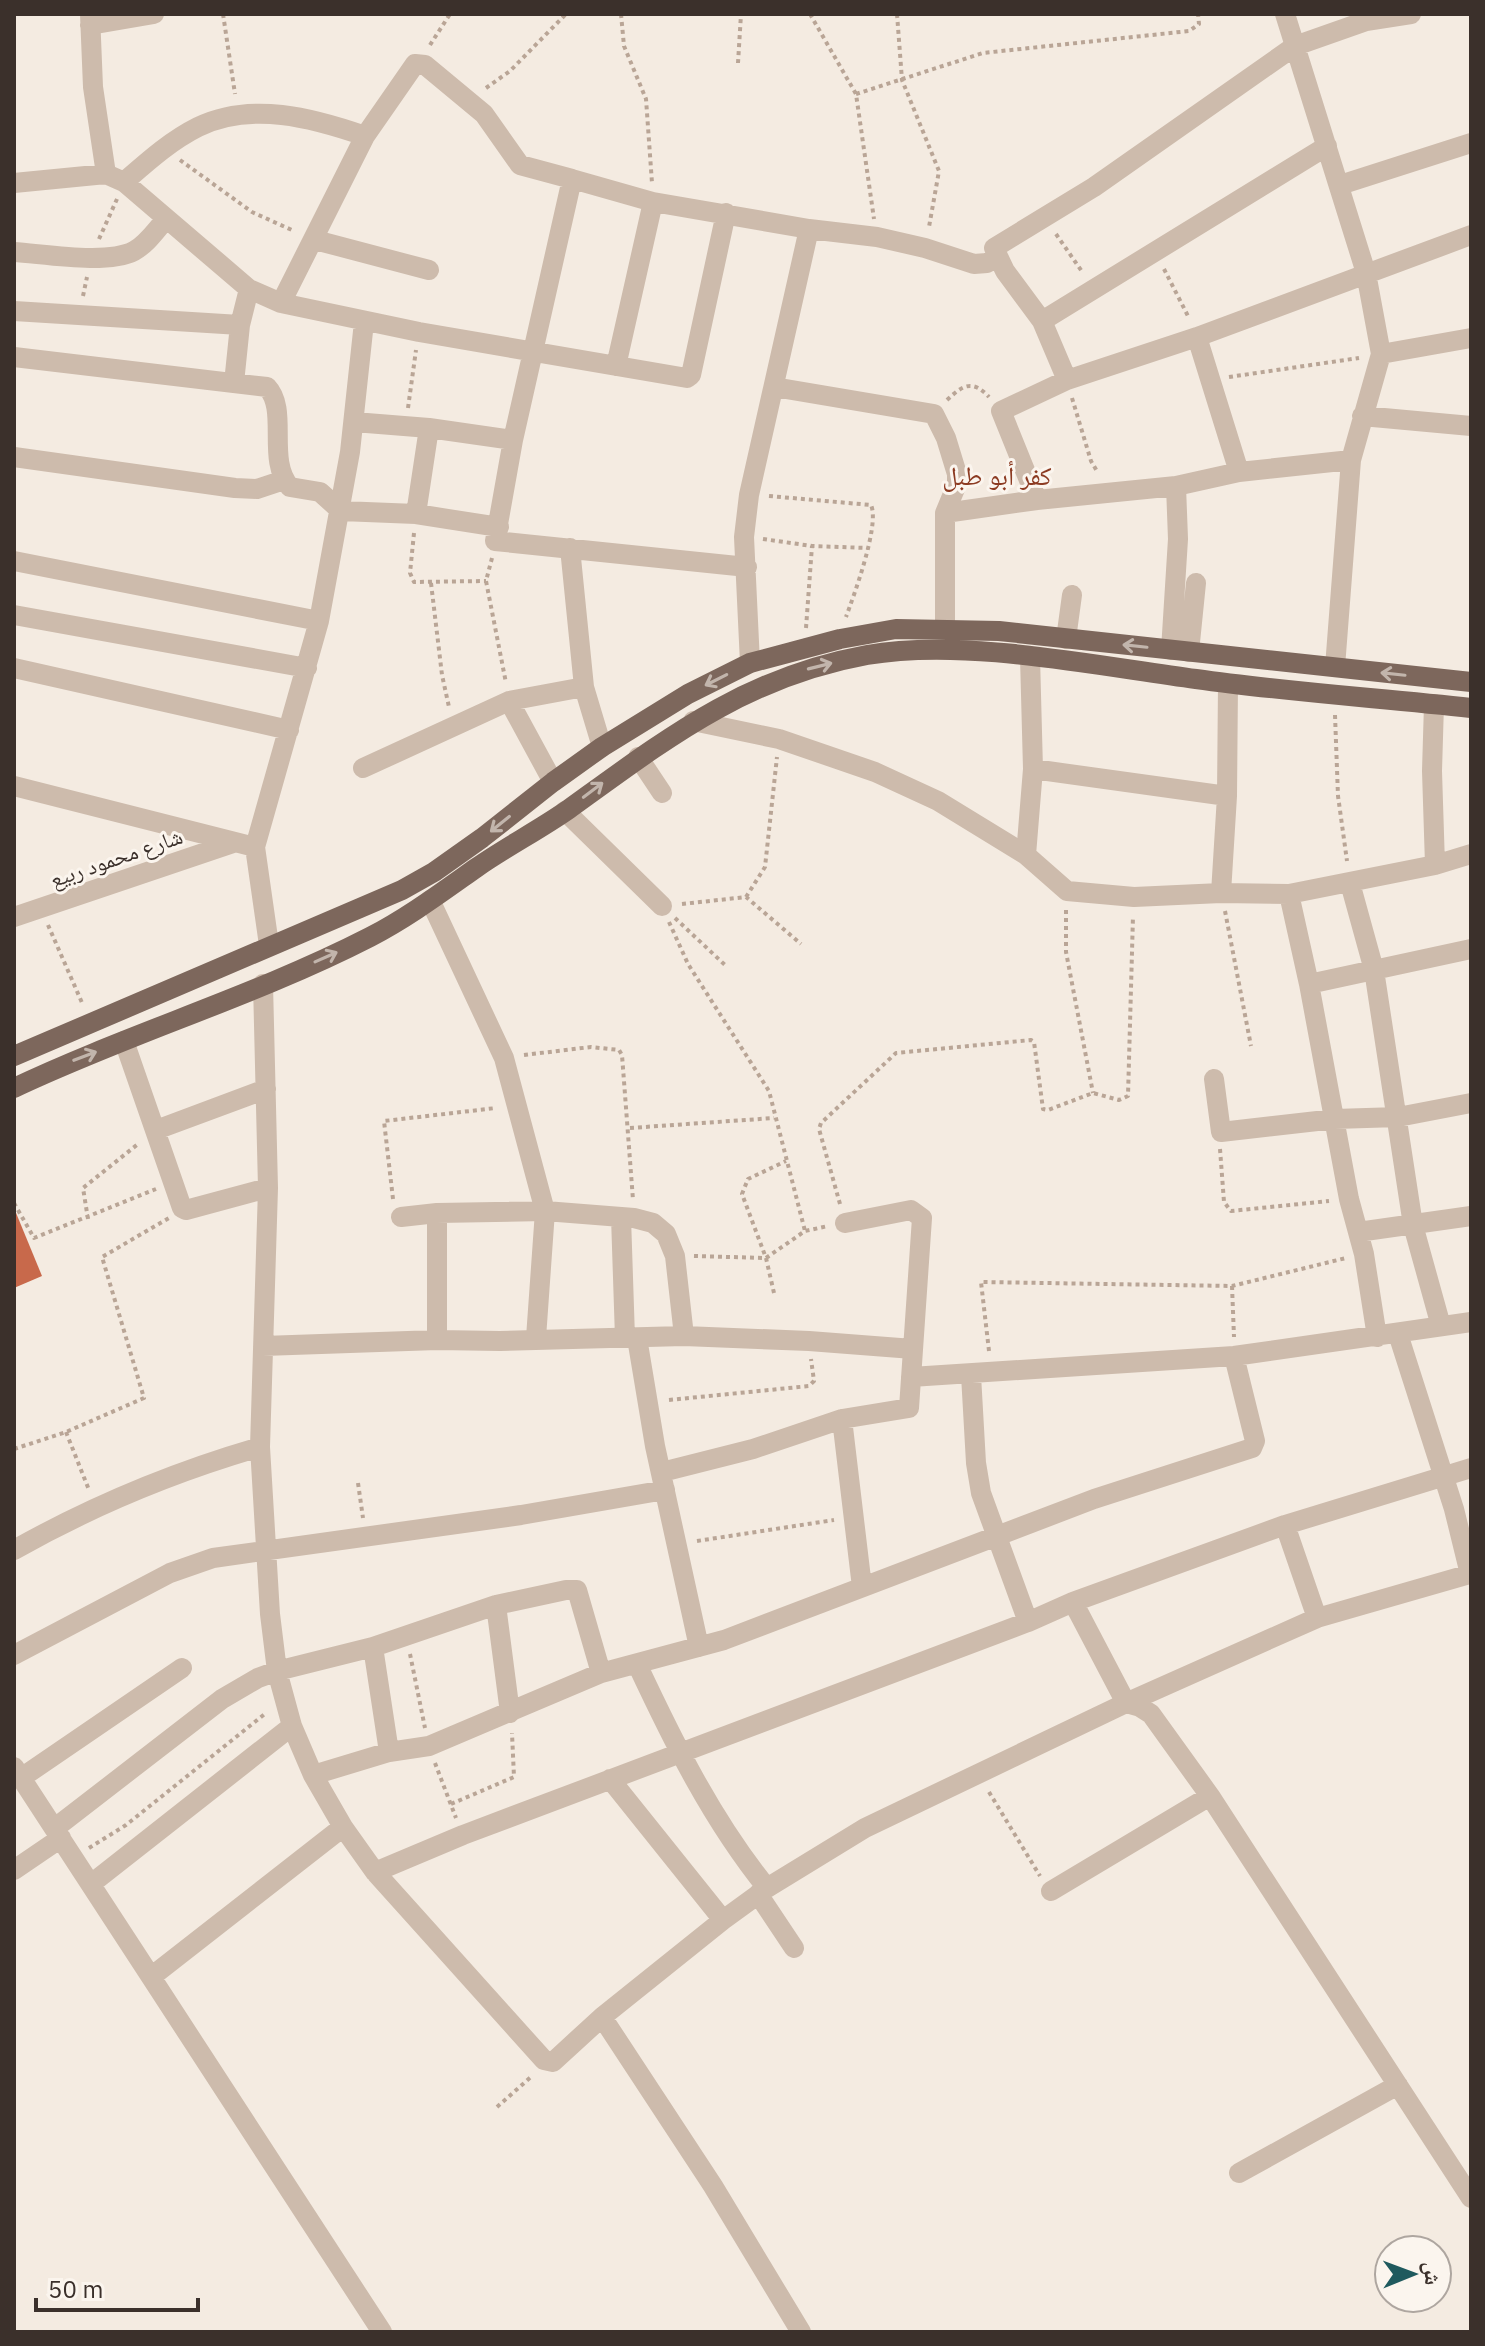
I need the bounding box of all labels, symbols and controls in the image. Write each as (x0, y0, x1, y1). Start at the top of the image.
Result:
district label: كفر أبو طبل (942, 458, 1052, 492)
one-way arrow (1122, 639, 1149, 654)
one-way arrow (806, 658, 832, 673)
one-way arrow (1381, 666, 1407, 681)
one-way arrow (704, 673, 728, 689)
one-way arrow (582, 782, 603, 799)
one-way arrow (490, 815, 511, 832)
street label: شارع محمود ربيع (46, 821, 186, 893)
one-way arrow (313, 949, 337, 964)
one-way arrow (72, 1048, 97, 1062)
north arrow (1373, 2234, 1453, 2314)
scale bar (36, 2262, 198, 2312)
text: ش (1419, 2262, 1448, 2286)
text: 50 m (48, 2273, 103, 2305)

